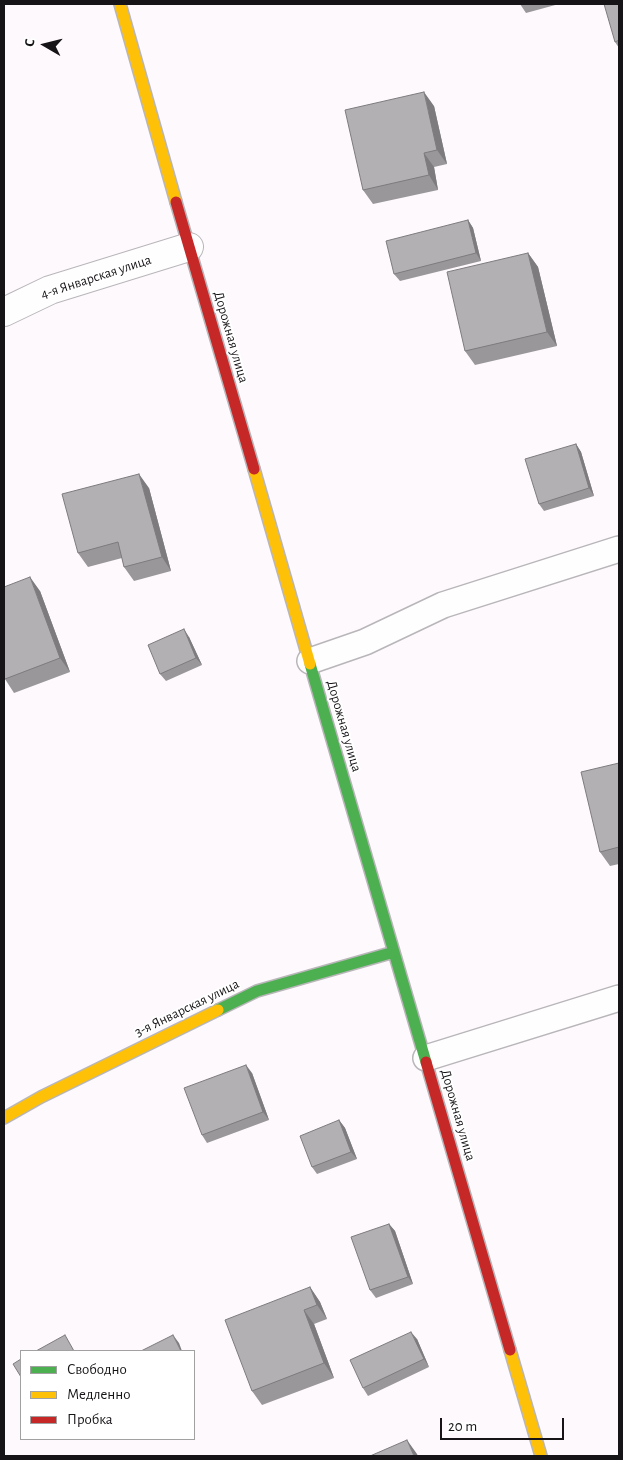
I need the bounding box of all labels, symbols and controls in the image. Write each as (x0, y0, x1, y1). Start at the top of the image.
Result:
north arrow (20, 20, 70, 70)
text: С (23, 38, 38, 48)
street label: 4-я Январская улица (39, 251, 153, 303)
street label: Дорожная улица (210, 289, 252, 385)
street label: Дорожная улица (323, 678, 365, 774)
street label: 3-я Январская улица (132, 975, 242, 1041)
street label: Дорожная улица (437, 1067, 479, 1163)
legend (20, 1350, 195, 1440)
text: Свободно (67, 1362, 127, 1377)
text: Медленно (67, 1387, 131, 1402)
scale bar (443, 1408, 567, 1440)
text: Пробка (67, 1412, 113, 1427)
text: 20 m (448, 1419, 477, 1434)

